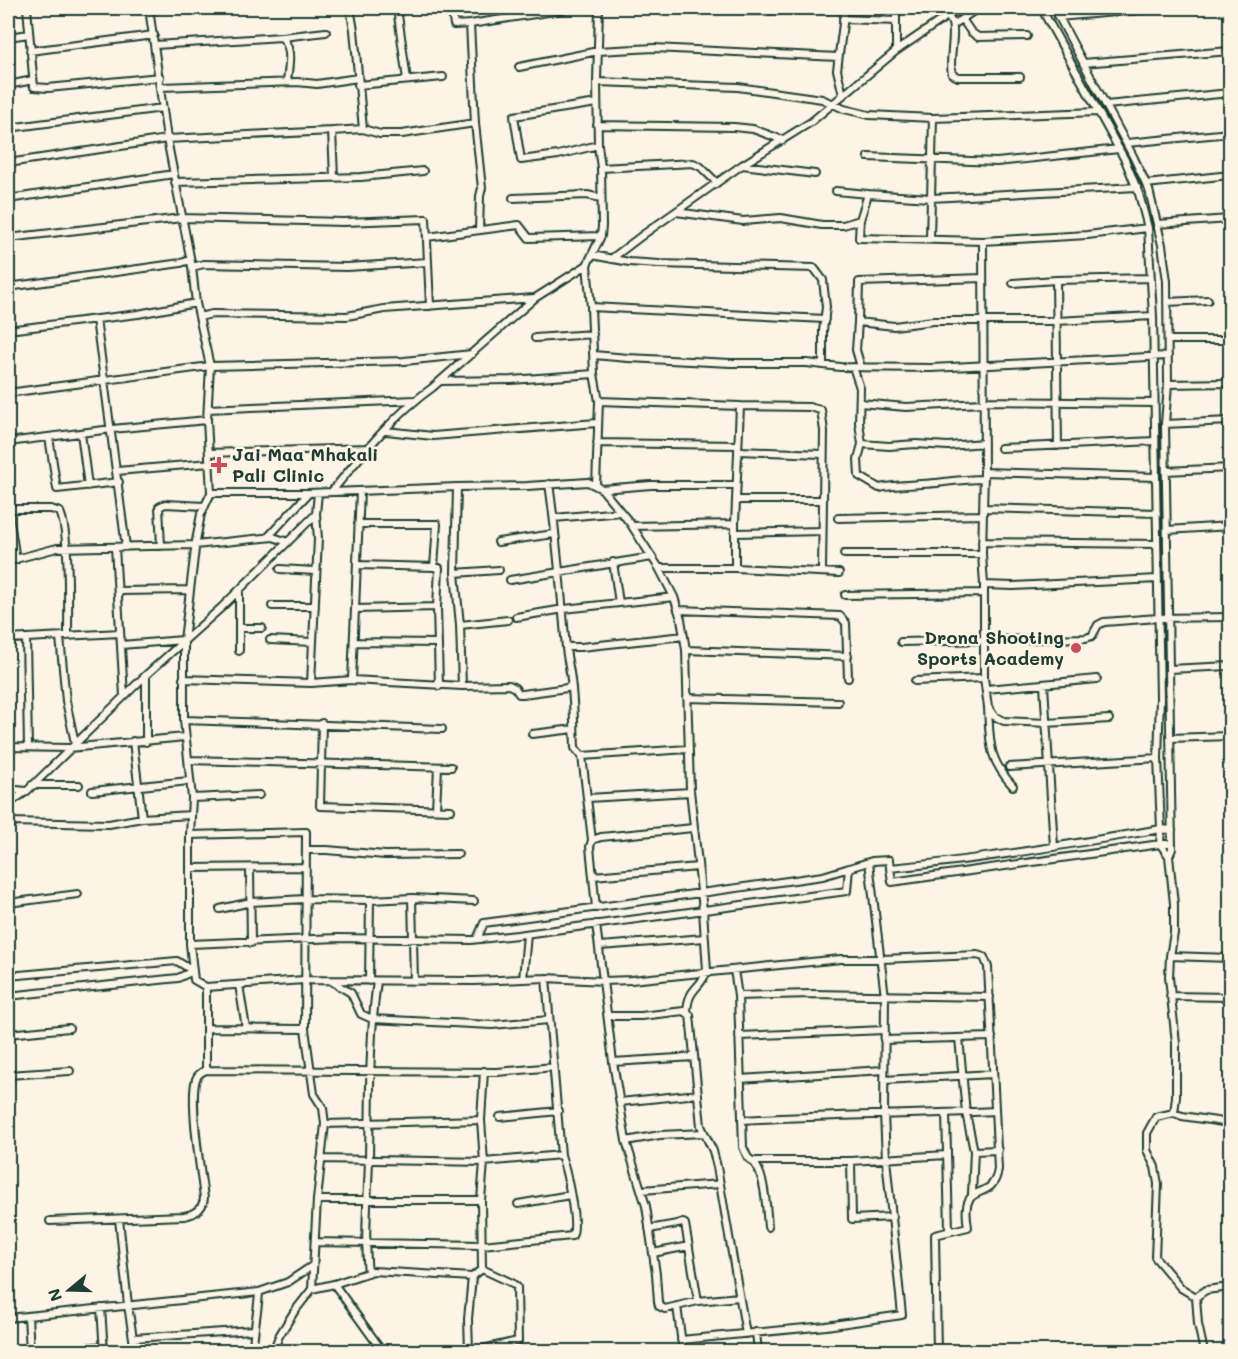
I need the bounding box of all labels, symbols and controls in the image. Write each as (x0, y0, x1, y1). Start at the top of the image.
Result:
place label: Jai Maa Mhakali Pali Clinic (232, 442, 378, 487)
marker: Jai Maa Mhakali Pali Clinic (210, 456, 228, 474)
place label: Drona Shooting Sports Academy (917, 625, 1064, 670)
marker: Drona Shooting Sports Academy (1069, 641, 1083, 655)
north arrow (39, 1260, 99, 1320)
text: N (42, 1286, 66, 1304)

